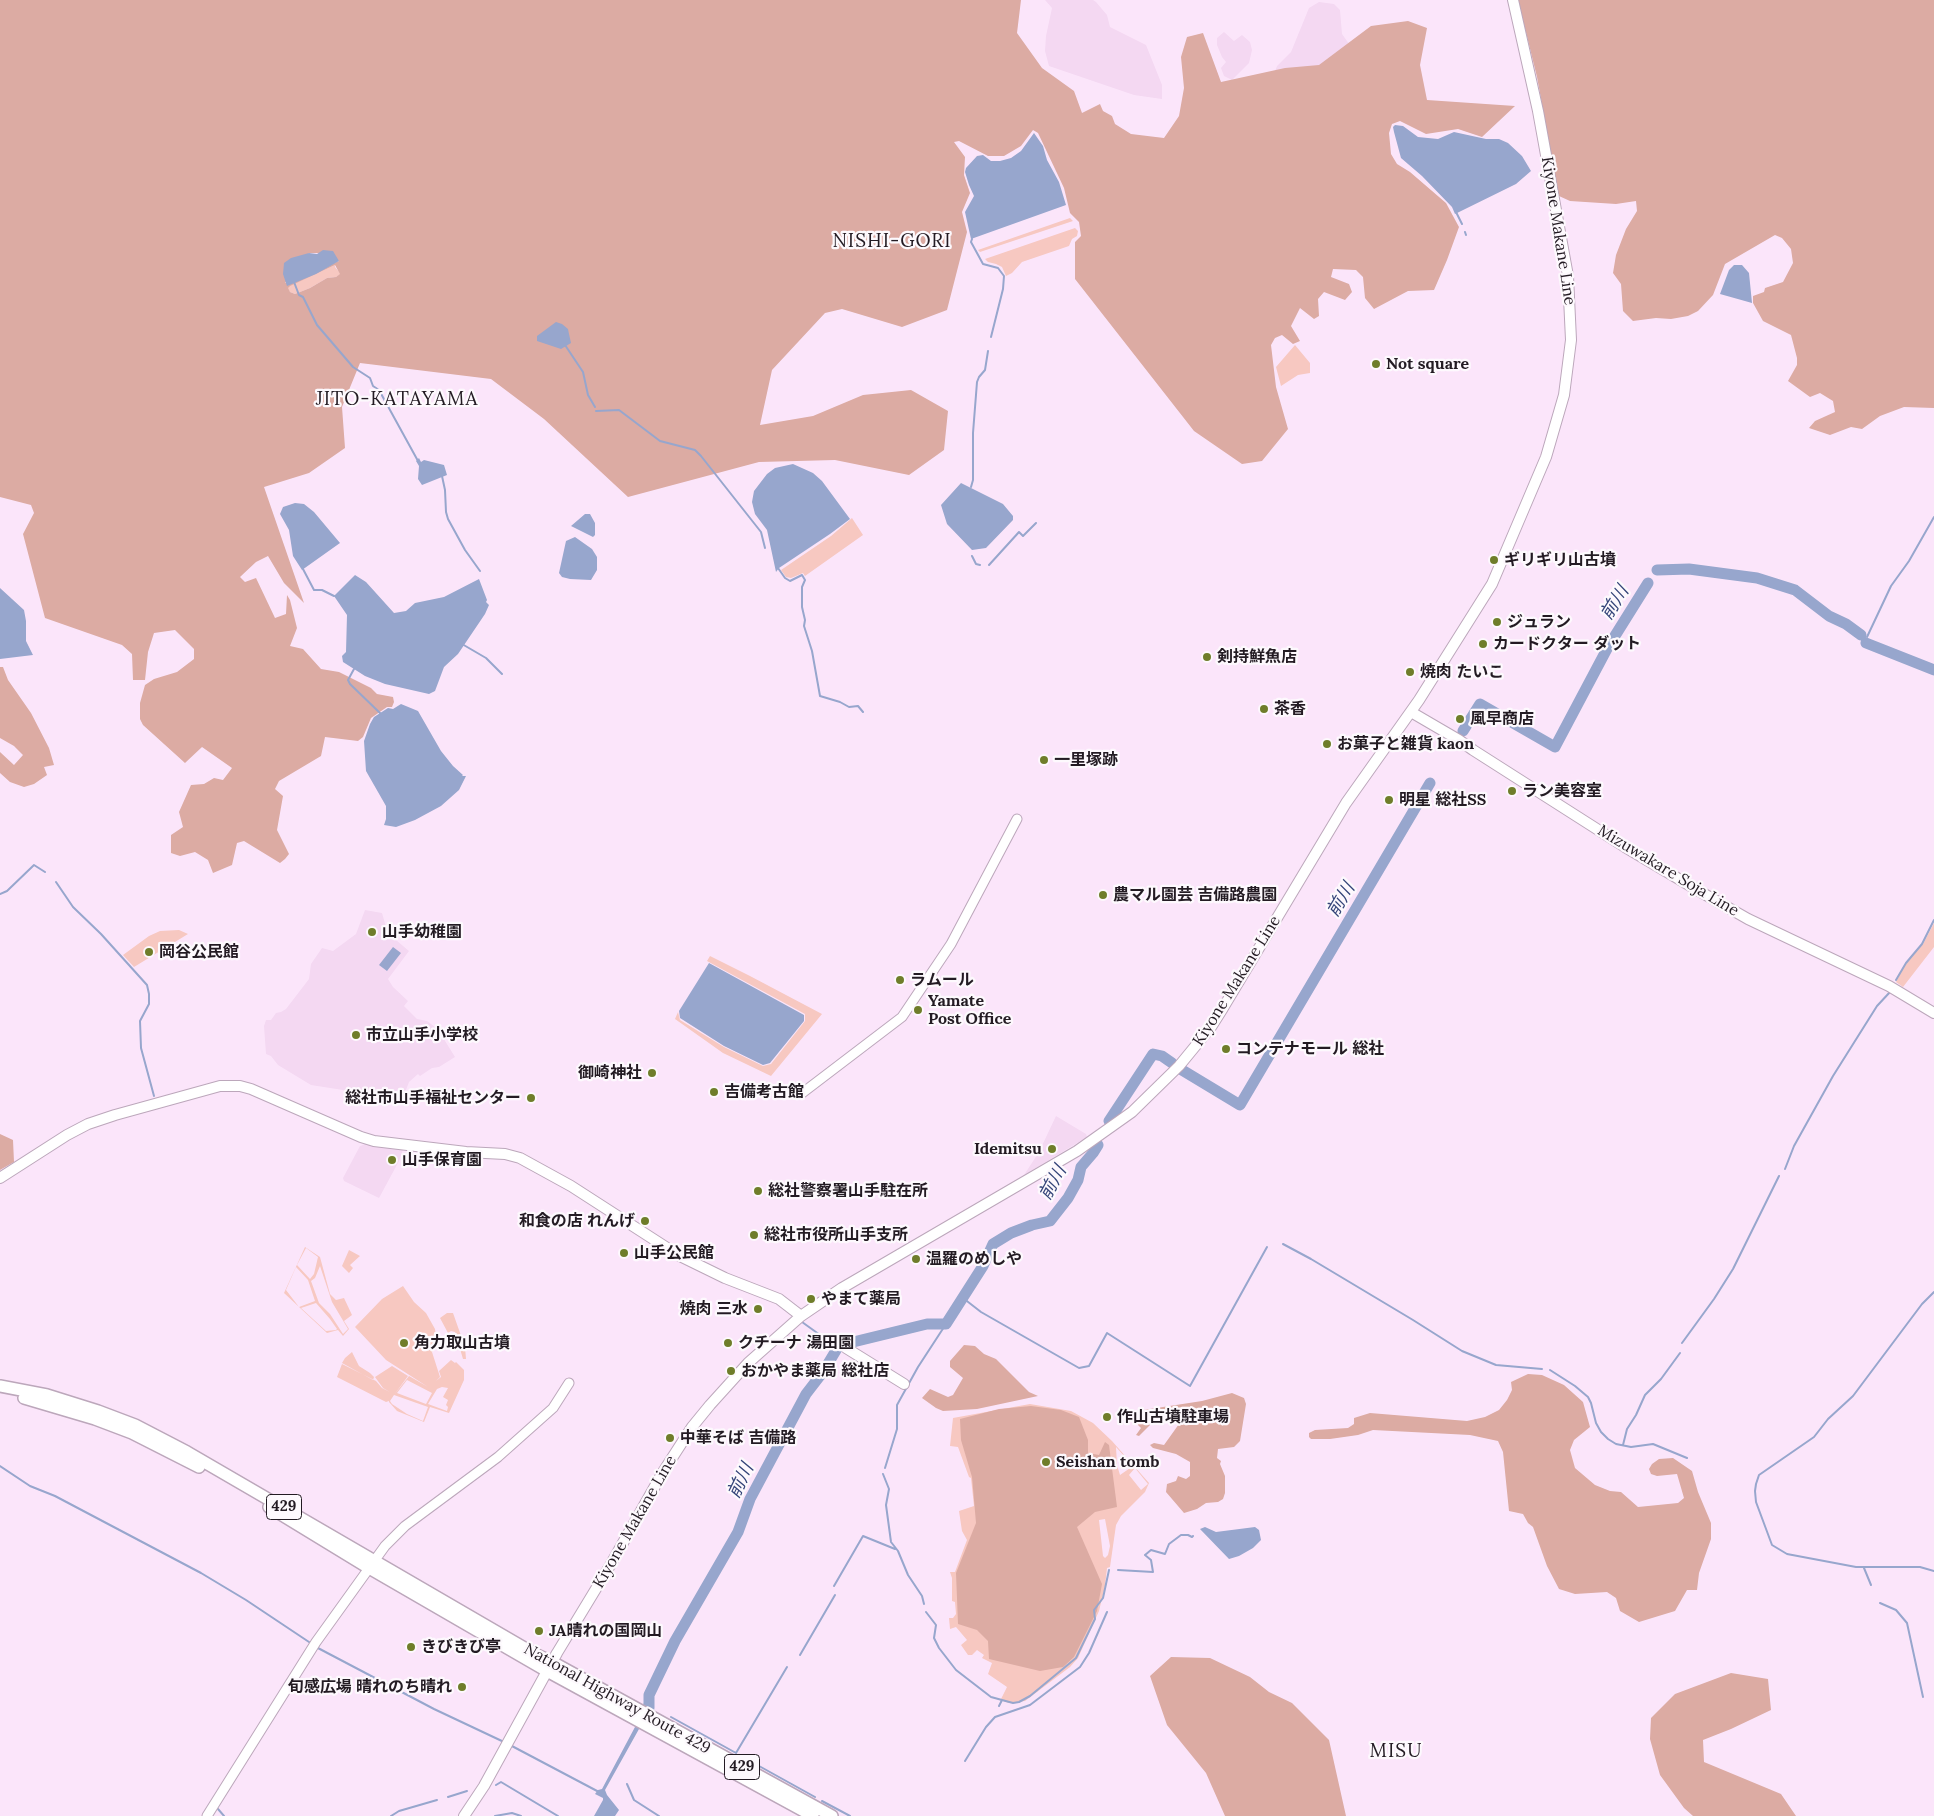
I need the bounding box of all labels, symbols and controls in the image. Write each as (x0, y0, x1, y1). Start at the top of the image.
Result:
street label: Kiyone Makane Line (1537, 155, 1579, 307)
district label: NISHI-GORI (831, 231, 953, 253)
place label: Not square (1386, 354, 1469, 374)
marker: Not square (1370, 358, 1382, 370)
district label: JITO-KATAYAMA (314, 389, 480, 411)
place label: ギリギリ山古墳 (1504, 550, 1616, 570)
marker: ギリギリ山古墳 (1488, 554, 1500, 566)
water label: 前川 (1596, 582, 1634, 624)
place label: ジュラン (1507, 612, 1571, 632)
marker: ジュラン (1491, 616, 1503, 628)
place label: カードクター ダット (1493, 634, 1641, 654)
marker: カードクター ダット (1477, 638, 1489, 650)
place label: 剣持鮮魚店 (1217, 647, 1297, 667)
marker: 剣持鮮魚店 (1201, 651, 1213, 663)
place label: 焼肉 たいこ (1420, 662, 1504, 682)
marker: 焼肉 たいこ (1404, 666, 1416, 678)
place label: 茶香 (1274, 699, 1306, 719)
marker: 茶香 (1258, 703, 1270, 715)
place label: 風早商店 (1470, 709, 1534, 729)
marker: 風早商店 (1454, 713, 1466, 725)
place label: お菓子と雑貨 kaon (1337, 734, 1474, 754)
marker: お菓子と雑貨 kaon (1321, 738, 1333, 750)
place label: 一里塚跡 (1054, 750, 1118, 770)
marker: 一里塚跡 (1038, 754, 1050, 766)
place label: ラン美容室 (1522, 781, 1602, 801)
marker: ラン美容室 (1506, 785, 1518, 797)
place label: 明星 総社SS (1399, 790, 1486, 810)
marker: 明星 総社SS (1383, 794, 1395, 806)
street label: Mizuwakare Soja Line (1594, 821, 1742, 921)
water label: 前川 (1322, 879, 1360, 921)
place label: 農マル園芸 吉備路農園 (1113, 885, 1277, 905)
marker: 農マル園芸 吉備路農園 (1097, 889, 1109, 901)
street label: Kiyone Makane Line (1189, 912, 1285, 1050)
place label: 山手幼稚園 (382, 922, 462, 942)
marker: 山手幼稚園 (366, 926, 378, 938)
place label: 岡谷公民館 (159, 942, 239, 962)
marker: 岡谷公民館 (143, 946, 155, 958)
place label: ラムール (910, 970, 974, 990)
marker: ラムール (894, 974, 906, 986)
place label: Yamate Post Office (928, 991, 1011, 1029)
marker: Yamate Post Office (912, 1004, 924, 1016)
place label: 市立山手小学校 (366, 1025, 478, 1045)
marker: 市立山手小学校 (350, 1029, 362, 1041)
place label: コンテナモール 総社 (1236, 1039, 1384, 1059)
marker: コンテナモール 総社 (1220, 1043, 1232, 1055)
place label: 御崎神社 (578, 1063, 642, 1083)
marker: 御崎神社 (646, 1067, 658, 1079)
place label: 吉備考古館 (724, 1082, 804, 1102)
marker: 吉備考古館 (708, 1086, 720, 1098)
place label: 総社市山手福祉センター (345, 1088, 521, 1108)
marker: 総社市山手福祉センター (525, 1092, 537, 1104)
place label: Idemitsu (974, 1139, 1042, 1159)
marker: Idemitsu (1046, 1143, 1058, 1155)
place label: 山手保育園 (402, 1150, 482, 1170)
marker: 山手保育園 (386, 1154, 398, 1166)
water label: 前川 (1035, 1162, 1071, 1204)
place label: 総社警察署山手駐在所 (768, 1181, 928, 1201)
marker: 総社警察署山手駐在所 (752, 1185, 764, 1197)
place label: 和食の店 れんげ (519, 1211, 635, 1231)
marker: 和食の店 れんげ (639, 1215, 651, 1227)
place label: 総社市役所山手支所 (764, 1225, 908, 1245)
marker: 総社市役所山手支所 (748, 1229, 760, 1241)
place label: 山手公民館 (634, 1243, 714, 1263)
marker: 山手公民館 (618, 1247, 630, 1259)
place label: 温羅のめしや (926, 1249, 1022, 1269)
marker: 温羅のめしや (910, 1253, 922, 1265)
place label: やまて薬局 (821, 1289, 901, 1309)
marker: やまて薬局 (805, 1293, 817, 1305)
place label: 焼肉 三水 (680, 1299, 748, 1319)
marker: 焼肉 三水 (752, 1303, 764, 1315)
place label: 角力取山古墳 (414, 1333, 510, 1353)
place label: クチーナ 湯田園 (738, 1333, 854, 1353)
marker: 角力取山古墳 (398, 1337, 410, 1349)
marker: クチーナ 湯田園 (722, 1337, 734, 1349)
place label: おかやま薬局 総社店 (741, 1361, 889, 1381)
marker: おかやま薬局 総社店 (725, 1365, 737, 1377)
place label: 作山古墳駐車場 (1117, 1407, 1229, 1427)
marker: 作山古墳駐車場 (1101, 1411, 1113, 1423)
place label: 中華そば 吉備路 (680, 1428, 796, 1448)
marker: 中華そば 吉備路 (664, 1432, 676, 1444)
street label: Kiyone Makane Line (589, 1452, 681, 1592)
place label: Seishan tomb (1056, 1452, 1159, 1472)
marker: Seishan tomb (1040, 1456, 1052, 1468)
water label: 前川 (723, 1460, 759, 1502)
road number: 429 (266, 1494, 302, 1520)
place label: JA晴れの国岡山 (549, 1621, 662, 1641)
marker: JA晴れの国岡山 (533, 1625, 545, 1637)
place label: きびきび亭 (421, 1637, 501, 1657)
street label: National Highway Route 429 (520, 1640, 714, 1758)
marker: きびきび亭 (405, 1641, 417, 1653)
place label: 旬感広場 晴れのち晴れ (288, 1677, 452, 1697)
marker: 旬感広場 晴れのち晴れ (456, 1681, 468, 1693)
district label: MISU (1369, 1741, 1423, 1763)
road number: 429 (724, 1754, 760, 1780)

